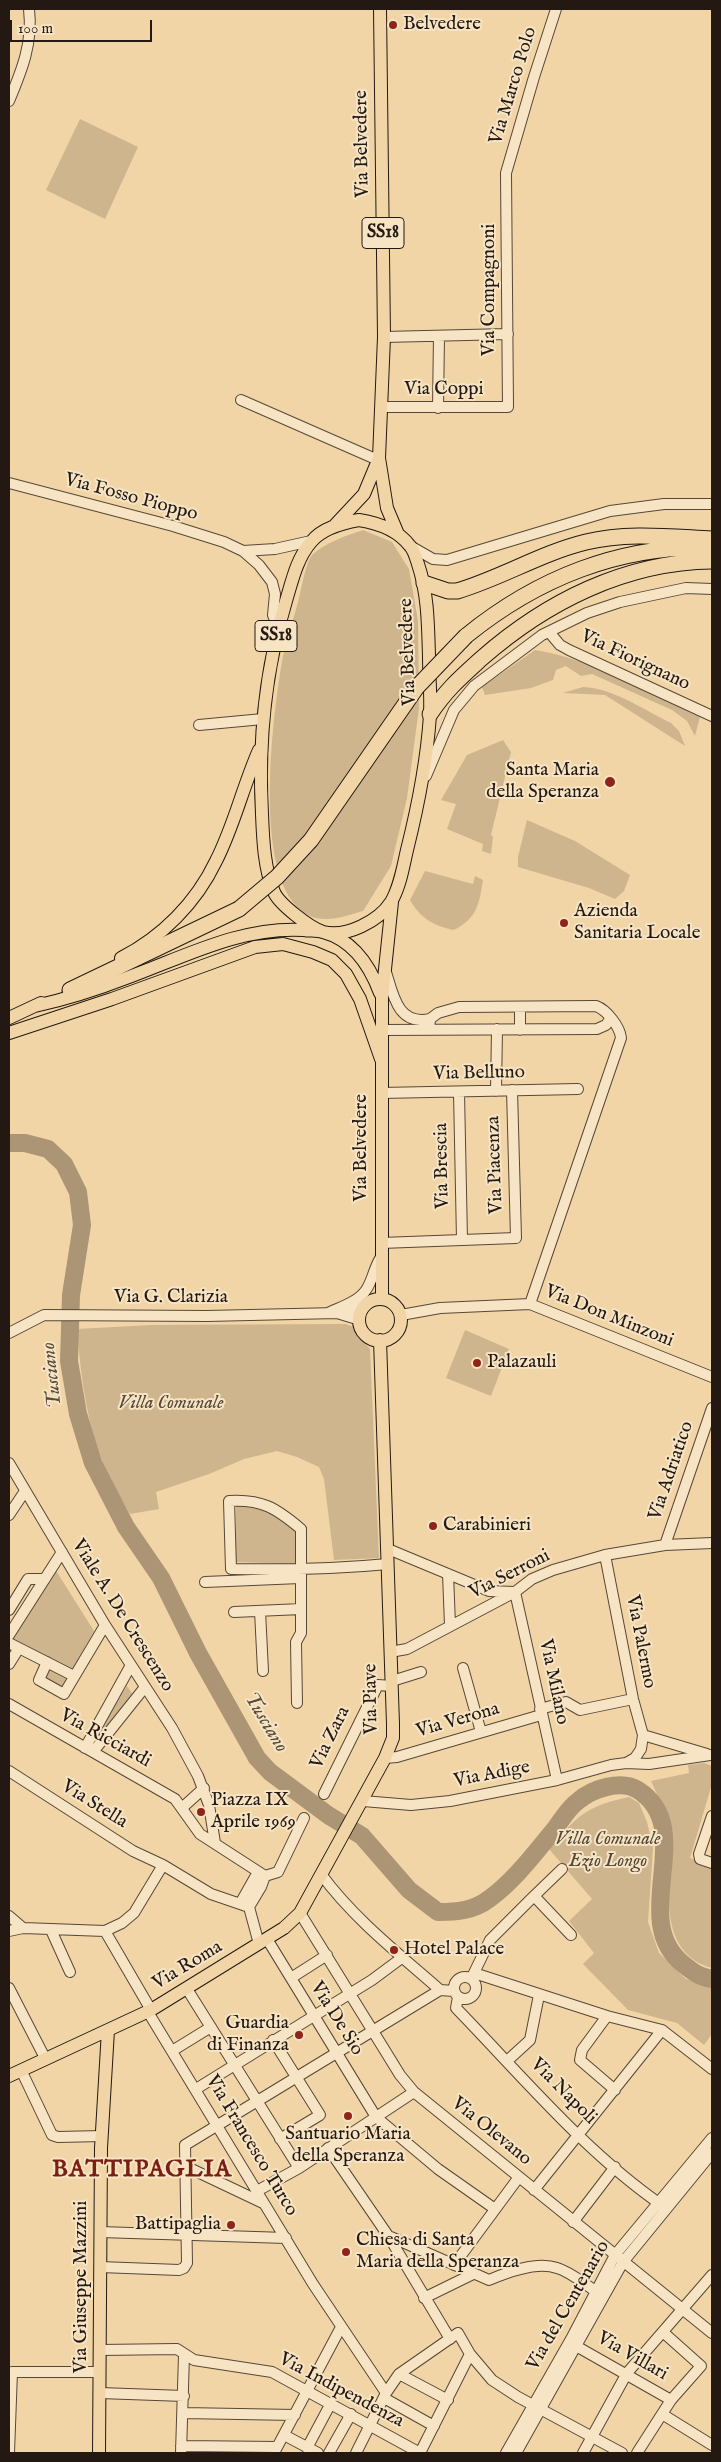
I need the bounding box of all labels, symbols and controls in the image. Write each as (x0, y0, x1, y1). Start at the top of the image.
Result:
scale bar (12, 10, 155, 42)
place label: Belvedere (403, 14, 481, 36)
text: 100 m (18, 19, 53, 38)
marker: Belvedere (387, 19, 399, 31)
street label: Via Marco Polo (485, 25, 543, 147)
street label: Via Belvedere (351, 90, 375, 198)
road number: SS18 (362, 218, 404, 248)
street label: Via Compagnoni (479, 224, 501, 356)
street label: Via Coppi (404, 379, 484, 401)
street label: Via Fosso Pioppo (62, 469, 200, 527)
street label: Via Belvedere (396, 598, 422, 706)
road number: SS18 (255, 620, 297, 652)
street label: Via Fiorignano (577, 626, 693, 696)
place label: Santa Maria della Speranza (486, 760, 599, 804)
marker: Santa Maria della Speranza (603, 775, 617, 789)
place label: Azienda Sanitaria Locale (574, 901, 700, 945)
marker: Azienda Sanitaria Locale (558, 917, 570, 929)
street label: Via Belluno (433, 1062, 525, 1086)
street label: Via Belvedere (351, 1094, 373, 1202)
street label: Via Piacenza (483, 1116, 509, 1214)
street label: Via Brescia (431, 1123, 455, 1209)
street label: Via Don Minzoni (541, 1281, 677, 1353)
street label: Via G. Clarizia (114, 1287, 228, 1309)
water label: Tusciano (38, 1341, 68, 1409)
place label: Palazauli (487, 1352, 557, 1374)
marker: Palazauli (471, 1357, 483, 1369)
park label: Villa Comunale (118, 1393, 224, 1415)
street label: Via Adriatico (644, 1419, 700, 1523)
place label: Carabinieri (443, 1515, 531, 1537)
marker: Carabinieri (427, 1520, 439, 1532)
street label: Viale A. De Crescenzo (66, 1536, 178, 1696)
street label: Via Serroni (466, 1545, 554, 1605)
street label: Via Palermo (620, 1593, 660, 1691)
street label: Via Milano (533, 1637, 573, 1727)
street label: Via Piave (360, 1663, 384, 1735)
water label: Tusciano (238, 1689, 292, 1757)
street label: Via Verona (414, 1698, 502, 1744)
street label: Via Zara (306, 1703, 356, 1773)
street label: Via Ricciardi (55, 1705, 155, 1773)
street label: Via Adige (452, 1756, 532, 1794)
street label: Via Stella (57, 1776, 131, 1834)
place label: Piazza IX Aprile 1969 (211, 1790, 296, 1834)
marker: Piazza IX Aprile 1969 (195, 1806, 207, 1818)
park label: Villa Comunale Ezio Longo (555, 1829, 661, 1873)
street label: Via Roma (149, 1936, 227, 1996)
place label: Hotel Palace (404, 1939, 504, 1961)
marker: Hotel Palace (388, 1944, 400, 1956)
street label: Via De Sio (304, 1978, 368, 2060)
place label: Guardia di Finanza (207, 2013, 289, 2057)
marker: Guardia di Finanza (293, 2029, 305, 2041)
street label: Via Napoli (525, 2054, 601, 2130)
street label: Via Francesco Turco (200, 2071, 302, 2221)
street label: Via Olevano (446, 2093, 536, 2171)
marker: Santuario Maria della Speranza (342, 2110, 354, 2122)
place label: Santuario Maria della Speranza (285, 2124, 411, 2168)
district label: BATTIPAGLIA (51, 2157, 233, 2185)
street label: Via Giuseppe Mazzini (71, 2201, 93, 2373)
place label: Battipaglia (135, 2214, 221, 2236)
marker: Battipaglia (225, 2219, 237, 2231)
place label: Chiesa di Santa Maria della Speranza (356, 2230, 519, 2274)
street label: Via del Centenario (523, 2237, 615, 2375)
marker: Chiesa di Santa Maria della Speranza (340, 2246, 352, 2258)
street label: Via Villari (593, 2328, 671, 2386)
street label: Via Indipendenza (275, 2348, 407, 2434)

